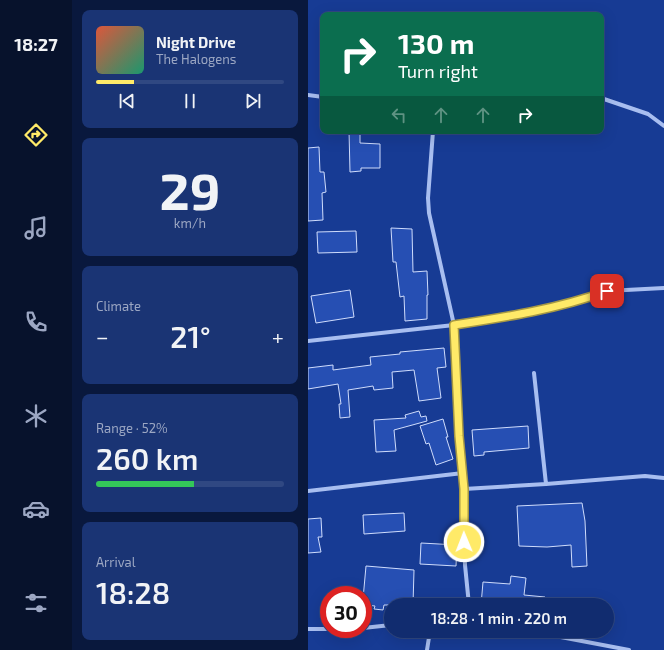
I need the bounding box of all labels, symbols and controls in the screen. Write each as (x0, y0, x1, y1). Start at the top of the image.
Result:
text: 130 m (398, 26, 474, 60)
icon: right (332, 28, 384, 80)
text: 18:27 (14, 33, 58, 55)
text: Night Drive (156, 33, 236, 51)
text: The Halogens (156, 51, 236, 67)
text: Turn right (398, 60, 478, 82)
icon: previous (116, 90, 138, 112)
icon: pause (179, 90, 201, 112)
icon: next (242, 90, 264, 112)
icon: left (388, 104, 410, 126)
icon: ahead (430, 104, 452, 126)
icon: ahead (472, 104, 494, 126)
icon: right (514, 104, 536, 126)
icon: directions (22, 121, 50, 149)
text: 29 (160, 158, 220, 220)
icon: music (22, 214, 50, 242)
text: km/h (174, 215, 206, 231)
pin (590, 274, 624, 308)
icon: arrive (596, 280, 618, 302)
text: Climate (96, 298, 141, 314)
icon: phone (22, 308, 50, 336)
text: 21° (170, 318, 211, 354)
text: − (96, 323, 109, 349)
text: + (272, 323, 284, 349)
icon: climate (22, 402, 50, 430)
text: Range · 52% (96, 420, 168, 436)
text: 260 km (96, 440, 198, 476)
icon: car (22, 495, 50, 523)
position arrow (443, 521, 485, 563)
text: Arrival (96, 554, 136, 570)
text: 18:28 (96, 574, 170, 610)
speed limit sign: 30 (320, 586, 372, 638)
icon: filters (22, 589, 50, 617)
text: 18:28 · 1 min · 220 m (431, 609, 567, 627)

